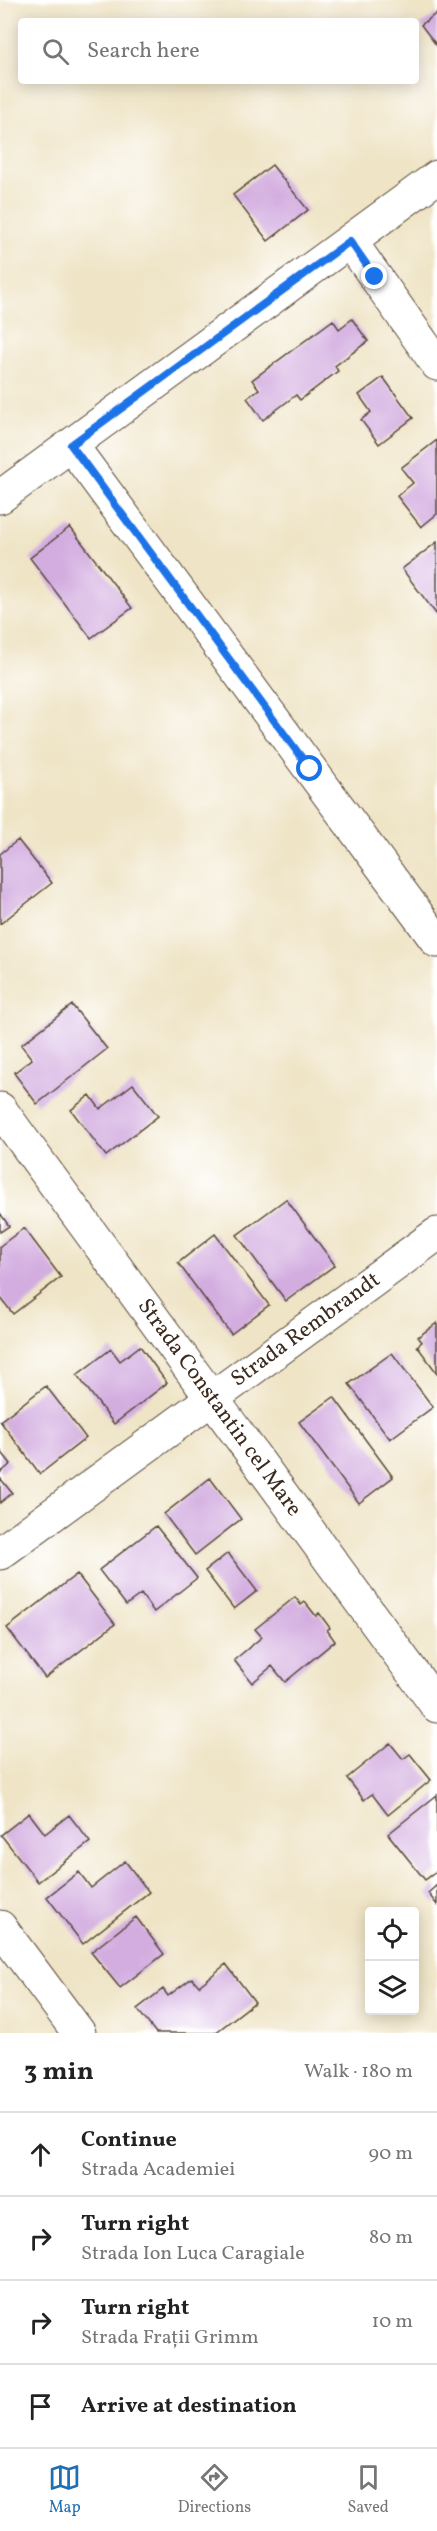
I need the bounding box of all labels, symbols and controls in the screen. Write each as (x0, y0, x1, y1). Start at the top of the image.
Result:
search box (18, 18, 419, 84)
icon: search (39, 35, 72, 68)
text: Search here (87, 36, 200, 67)
route end (361, 263, 387, 289)
route start (296, 755, 322, 781)
street label: Strada Rembrandt (225, 1265, 387, 1395)
street label: Strada Constantin cel Mare (129, 1293, 309, 1523)
map controls (365, 1907, 419, 2015)
button: locate (365, 1907, 419, 1961)
button: layers (365, 1961, 419, 2015)
text: 3 min (24, 2054, 94, 2090)
text: Walk · 180 m (304, 2058, 413, 2086)
text: Continue (81, 2125, 177, 2156)
icon: ahead (24, 2138, 57, 2171)
text: 90 m (369, 2140, 413, 2168)
text: Strada Academiei (81, 2156, 235, 2184)
text: Turn right (81, 2209, 189, 2240)
icon: right (24, 2222, 57, 2255)
text: 80 m (369, 2224, 413, 2252)
text: Strada Ion Luca Caragiale (81, 2240, 305, 2268)
text: Turn right (81, 2293, 189, 2324)
icon: right (24, 2306, 57, 2339)
text: 10 m (372, 2308, 413, 2336)
text: Strada Frații Grimm (81, 2324, 259, 2352)
icon: arrive (24, 2390, 57, 2423)
text: Arrive at destination (81, 2391, 297, 2422)
tab: Map (48, 2461, 81, 2519)
tab: Directions (178, 2461, 251, 2519)
tab: Saved (348, 2461, 389, 2519)

